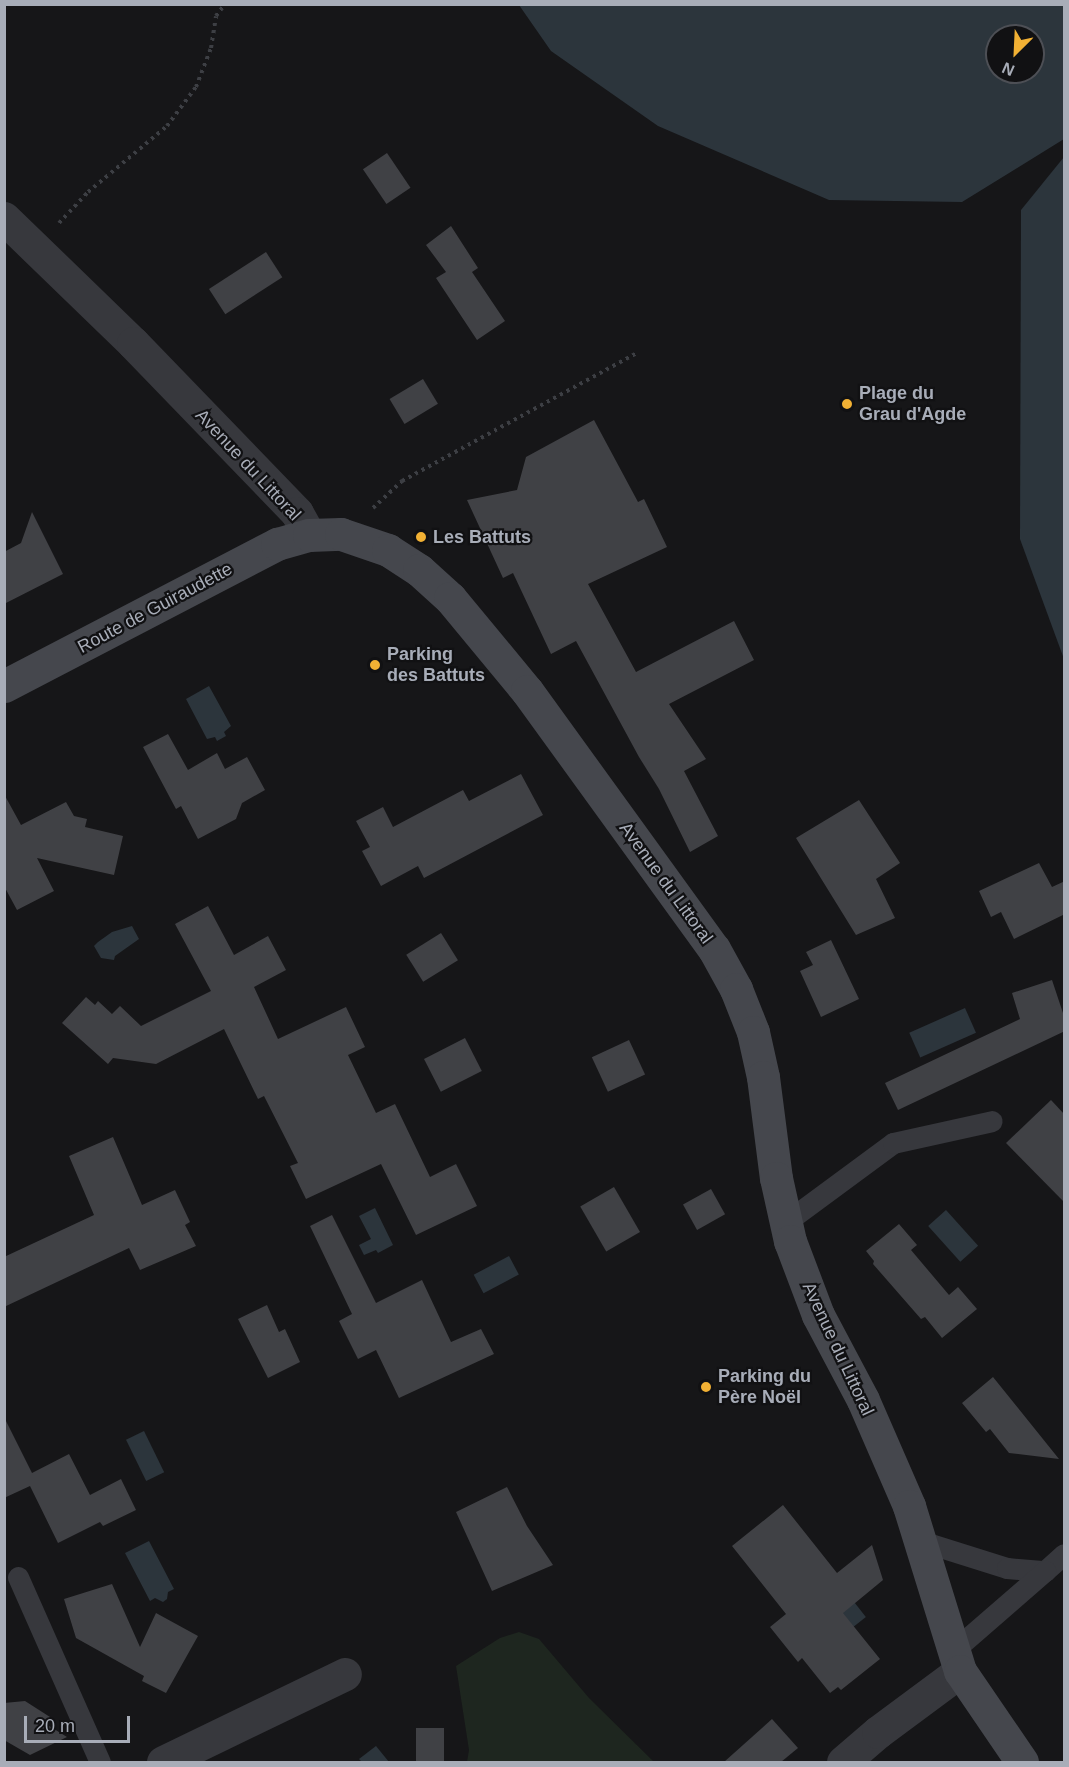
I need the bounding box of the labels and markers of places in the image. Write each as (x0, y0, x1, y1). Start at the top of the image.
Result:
place label: Plage du Grau d'Agde (859, 383, 966, 426)
marker: Plage du Grau d'Agde (840, 397, 854, 411)
place label: Les Battuts (433, 526, 531, 548)
marker: Les Battuts (414, 530, 428, 544)
place label: Parking des Battuts (387, 644, 485, 686)
marker: Parking des Battuts (368, 658, 382, 672)
place label: Parking du Père Noël (718, 1366, 811, 1408)
marker: Parking du Père Noël (699, 1380, 713, 1394)

